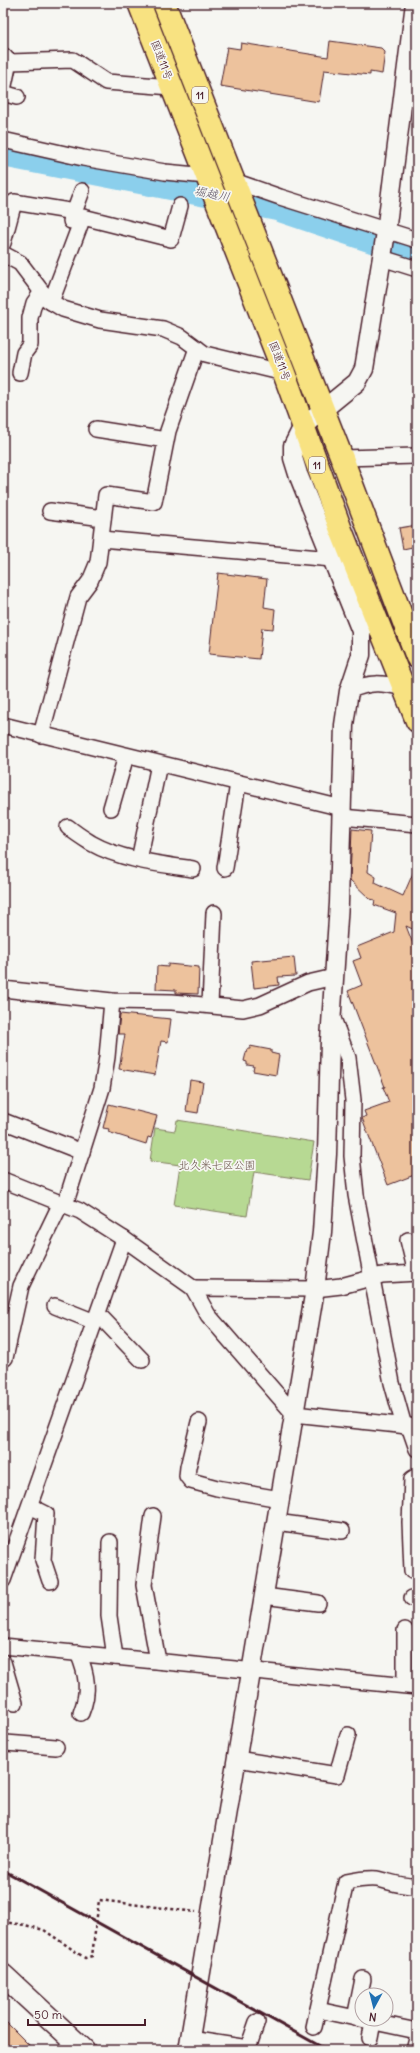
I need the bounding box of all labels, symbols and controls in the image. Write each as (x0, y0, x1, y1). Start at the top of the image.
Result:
street label: 国道11号 (148, 38, 176, 82)
road number: 11 (192, 87, 208, 103)
water label: 堀越川 (193, 183, 231, 204)
street label: 国道11号 (266, 339, 294, 383)
road number: 11 (309, 457, 325, 473)
park label: 北久米七区公園 (179, 1158, 256, 1172)
north arrow (354, 1987, 394, 2027)
scale bar (28, 2001, 145, 2027)
text: 50 m (34, 2007, 63, 2022)
text: N (368, 2010, 377, 2024)

